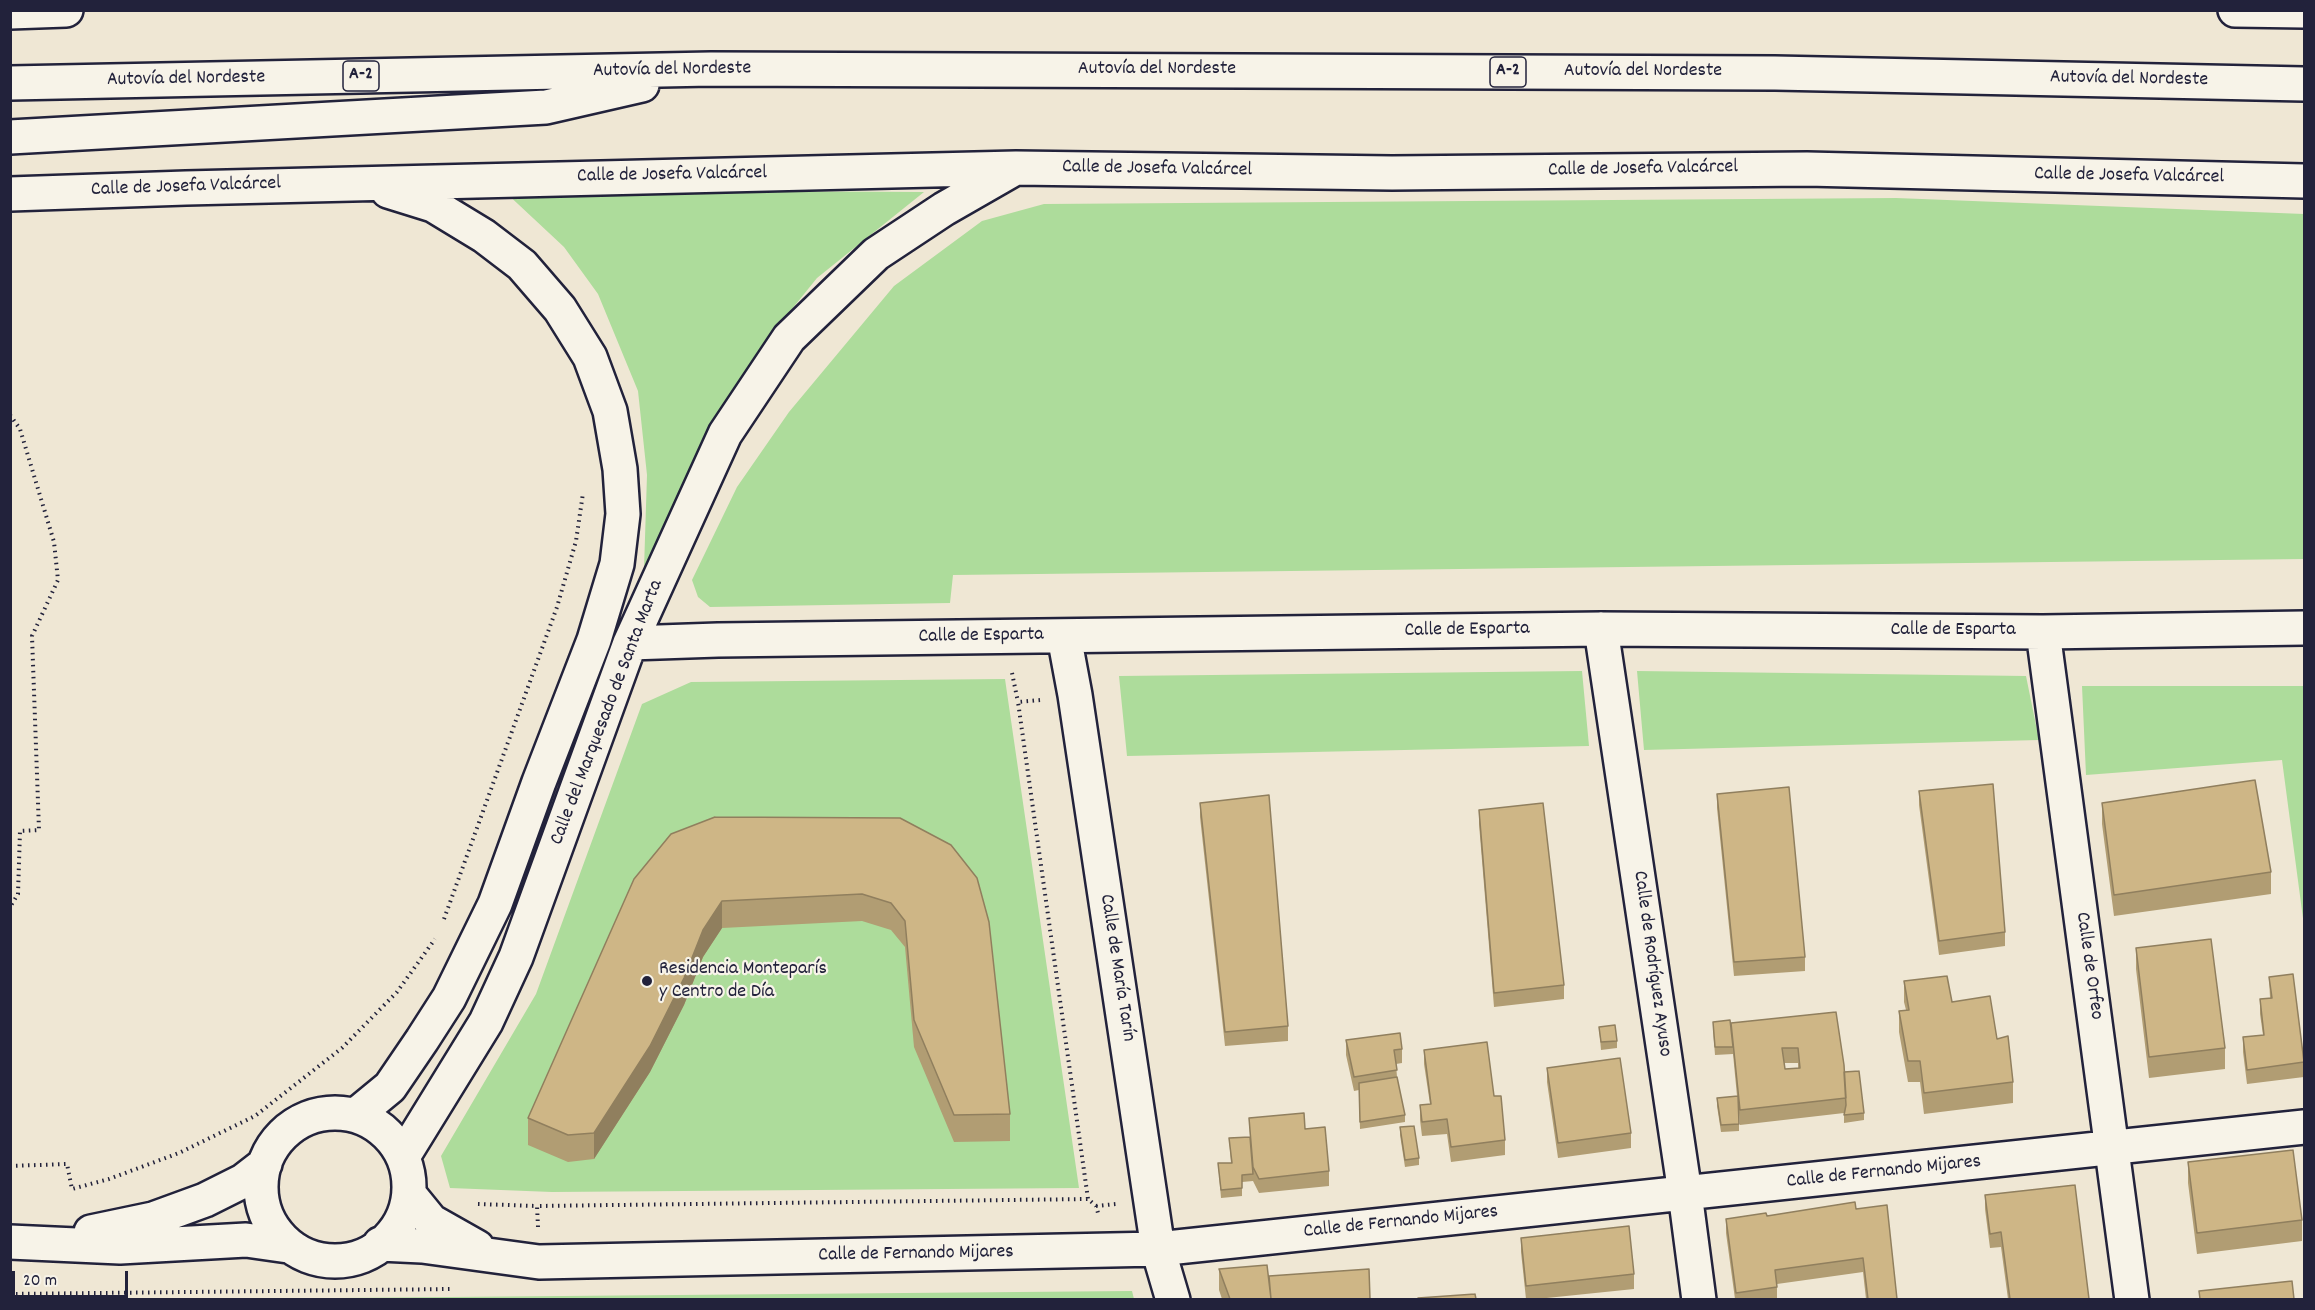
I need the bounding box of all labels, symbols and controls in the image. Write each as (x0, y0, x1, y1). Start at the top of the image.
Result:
road number: A-2 (1490, 57, 1526, 87)
street label: Autovía del Nordeste (593, 58, 751, 84)
street label: Autovía del Nordeste (1078, 58, 1236, 82)
street label: Autovía del Nordeste (1564, 60, 1722, 84)
road number: A-2 (343, 61, 379, 91)
street label: Autovía del Nordeste (107, 67, 265, 93)
street label: Autovía del Nordeste (2050, 67, 2208, 93)
street label: Calle de Josefa Valcárcel (1062, 156, 1252, 184)
street label: Calle de Josefa Valcárcel (1548, 156, 1738, 184)
street label: Calle de Josefa Valcárcel (577, 162, 767, 190)
street label: Calle de Josefa Valcárcel (2034, 163, 2224, 191)
street label: Calle de Josefa Valcárcel (91, 173, 281, 203)
street label: Calle del Marquesado de Santa Marta (546, 577, 670, 849)
street label: Calle de Esparta (1404, 618, 1530, 644)
street label: Calle de Esparta (1890, 619, 2016, 643)
street label: Calle de Esparta (918, 624, 1044, 650)
street label: Calle de Rodríguez Ayuso (1626, 870, 1676, 1058)
street label: Calle de María Tarín (1093, 893, 1139, 1043)
street label: Calle de Orfeo (2069, 911, 2107, 1021)
place label: Residencia Monteparís y Centro de Día (659, 958, 827, 1005)
marker: Residencia Monteparís y Centro de Día (640, 974, 654, 988)
street label: Calle de Fernando Mijares (1786, 1151, 1982, 1195)
street label: Calle de Fernando Mijares (1303, 1201, 1499, 1245)
street label: Calle de Fernando Mijares (818, 1241, 1014, 1269)
scale bar (15, 1259, 130, 1297)
text: 20 m (23, 1269, 57, 1294)

